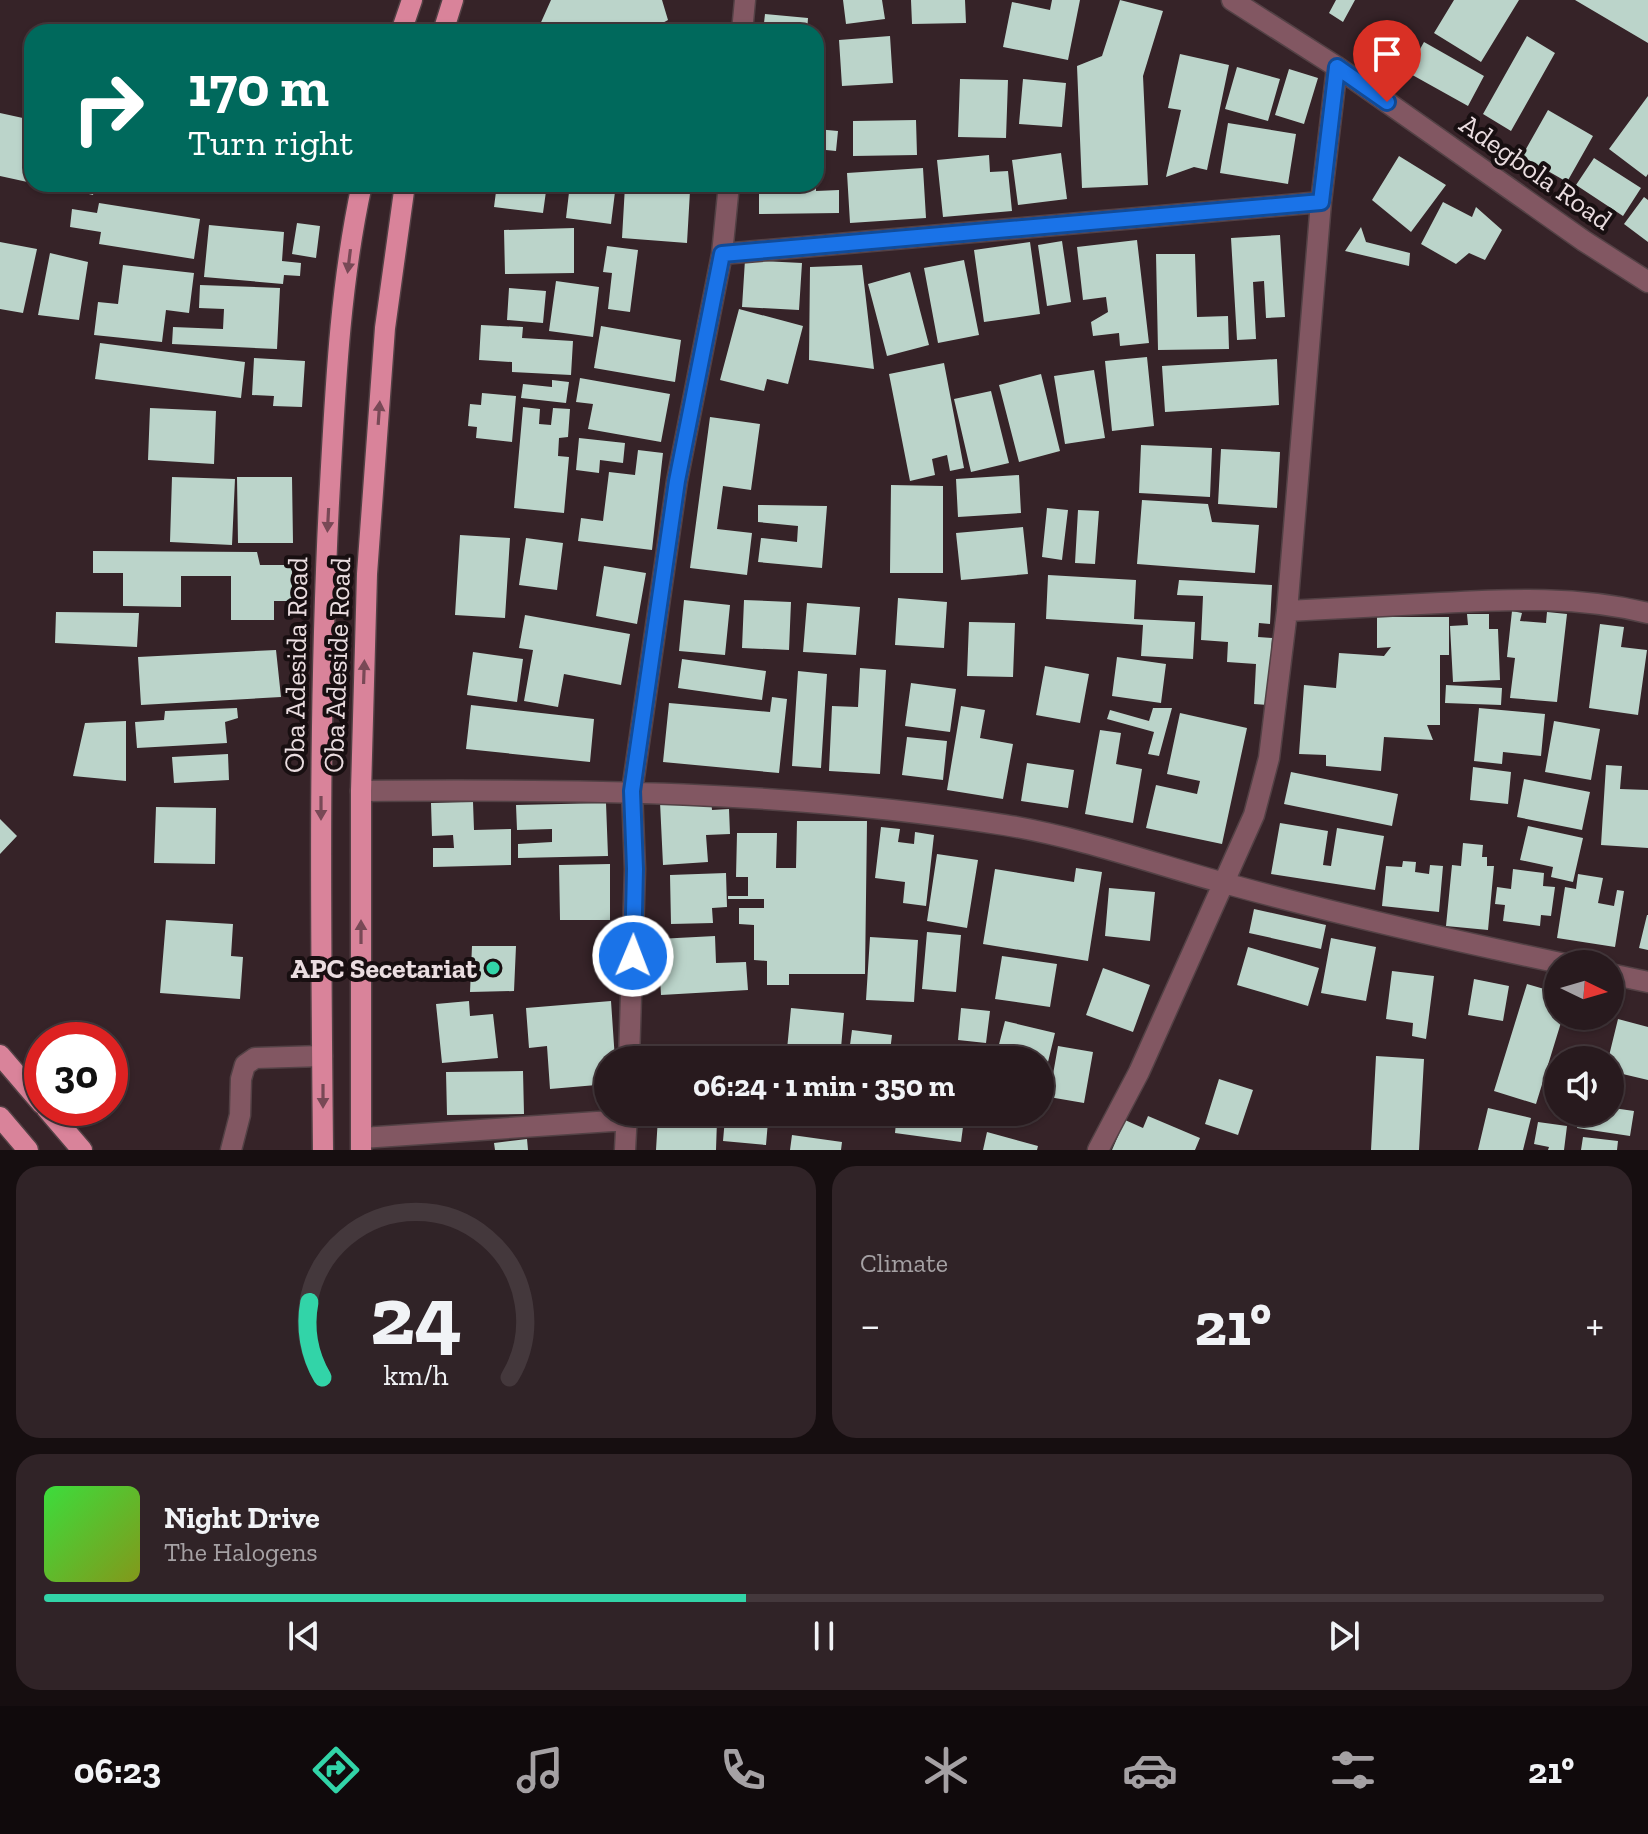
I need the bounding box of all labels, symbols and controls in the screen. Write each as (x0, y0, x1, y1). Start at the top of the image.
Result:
pin (1353, 20, 1421, 102)
icon: arrive (1365, 32, 1409, 76)
text: 170 m (188, 53, 329, 120)
icon: right (56, 56, 160, 160)
street label: Adegbola Road (1453, 107, 1619, 237)
text: Turn right (188, 121, 353, 164)
one-way arrow (342, 249, 355, 274)
one-way arrow (373, 400, 386, 425)
one-way arrow (322, 508, 335, 533)
street label: Oba Adesida Road (278, 557, 314, 773)
street label: Oba Adeside Road (317, 557, 357, 773)
one-way arrow (358, 659, 370, 684)
one-way arrow (315, 796, 327, 821)
position arrow (591, 914, 675, 998)
one-way arrow (355, 919, 367, 944)
north arrow (1544, 950, 1624, 1030)
map controls (1544, 950, 1624, 1126)
place label: APC Secetariat (291, 952, 478, 985)
marker: APC Secetariat (484, 959, 502, 977)
speed limit sign: 30 (24, 1022, 128, 1126)
button: sound (1544, 1046, 1624, 1126)
text: 06:24 · 1 min · 350 m (693, 1068, 955, 1104)
one-way arrow (317, 1084, 329, 1109)
text: Climate (860, 1247, 948, 1279)
text: 24 (370, 1265, 462, 1365)
text: 21° (1194, 1288, 1272, 1360)
text: − (860, 1298, 881, 1351)
text: + (1585, 1298, 1604, 1351)
text: km/h (383, 1358, 449, 1392)
text: Night Drive (164, 1500, 320, 1536)
text: The Halogens (164, 1536, 318, 1568)
icon: previous (282, 1614, 326, 1658)
icon: pause (802, 1614, 846, 1658)
icon: next (1322, 1614, 1366, 1658)
icon: directions (308, 1742, 364, 1798)
icon: music (512, 1742, 568, 1798)
icon: phone (715, 1742, 771, 1798)
icon: climate (918, 1742, 974, 1798)
icon: car (1122, 1742, 1178, 1798)
icon: filters (1325, 1742, 1381, 1798)
text: 06:23 (74, 1749, 161, 1792)
text: 21° (1528, 1749, 1574, 1792)

